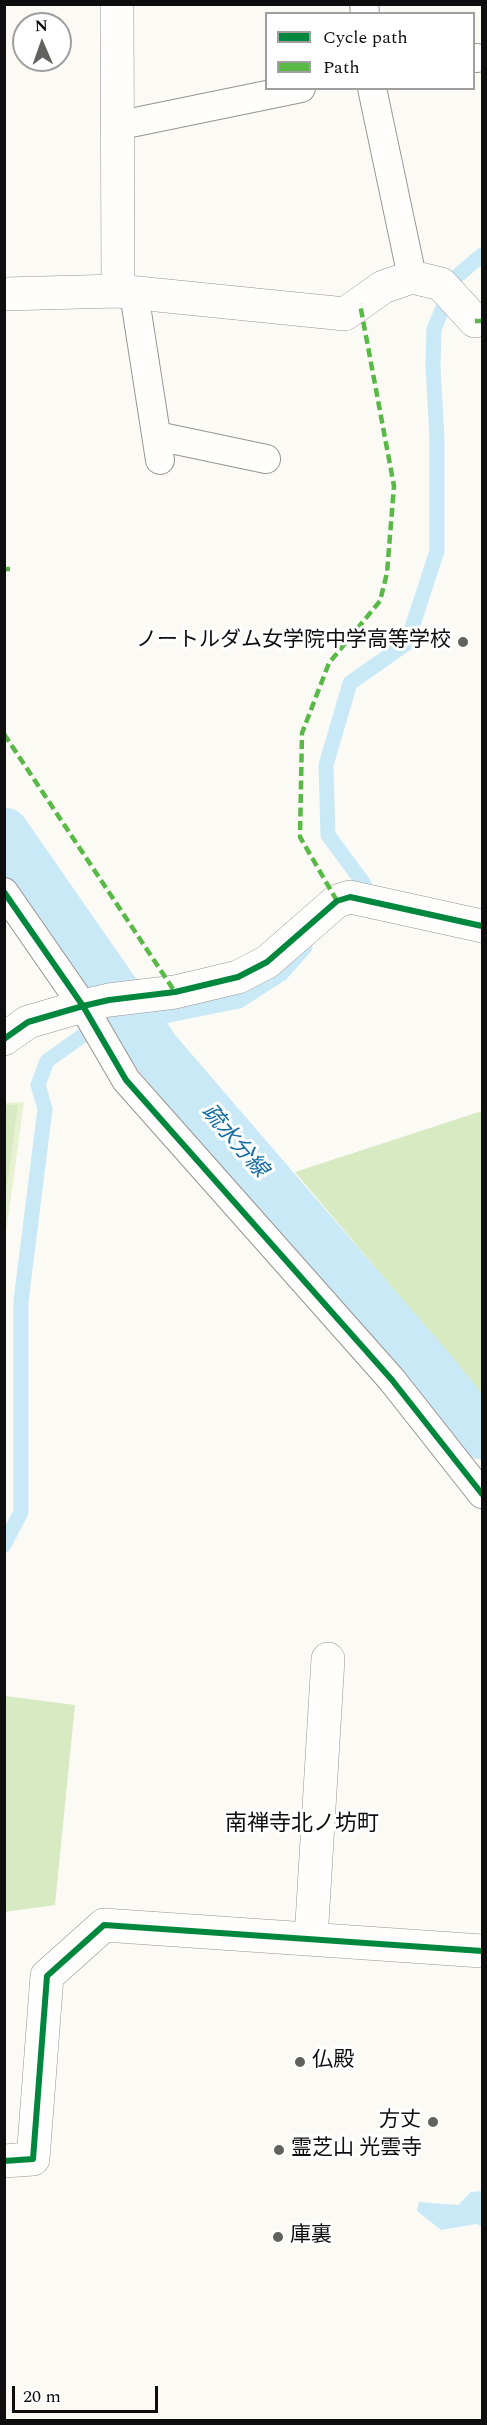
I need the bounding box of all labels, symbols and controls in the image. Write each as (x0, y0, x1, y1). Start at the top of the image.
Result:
north arrow (12, 12, 72, 72)
legend (265, 12, 475, 90)
text: N (34, 14, 48, 38)
text: Cycle path (323, 24, 408, 51)
text: Path (323, 54, 360, 81)
place label: ノートルダム女学院中学高等学校 (136, 629, 451, 655)
marker: ノートルダム女学院中学高等学校 (456, 635, 470, 649)
water label: 疏水分線 (194, 1100, 272, 1184)
district label: 南禅寺北ノ坊町 (225, 1813, 379, 1839)
place label: 仏殿 (312, 2049, 354, 2075)
marker: 仏殿 (293, 2055, 307, 2069)
place label: 方丈 (379, 2109, 421, 2135)
marker: 方丈 (426, 2115, 440, 2129)
place label: 霊芝山 光雲寺 (291, 2137, 422, 2163)
marker: 霊芝山 光雲寺 (272, 2143, 286, 2157)
place label: 庫裏 (290, 2224, 332, 2250)
marker: 庫裏 (271, 2230, 285, 2244)
scale bar (15, 2374, 160, 2412)
text: 20 m (23, 2383, 61, 2410)

